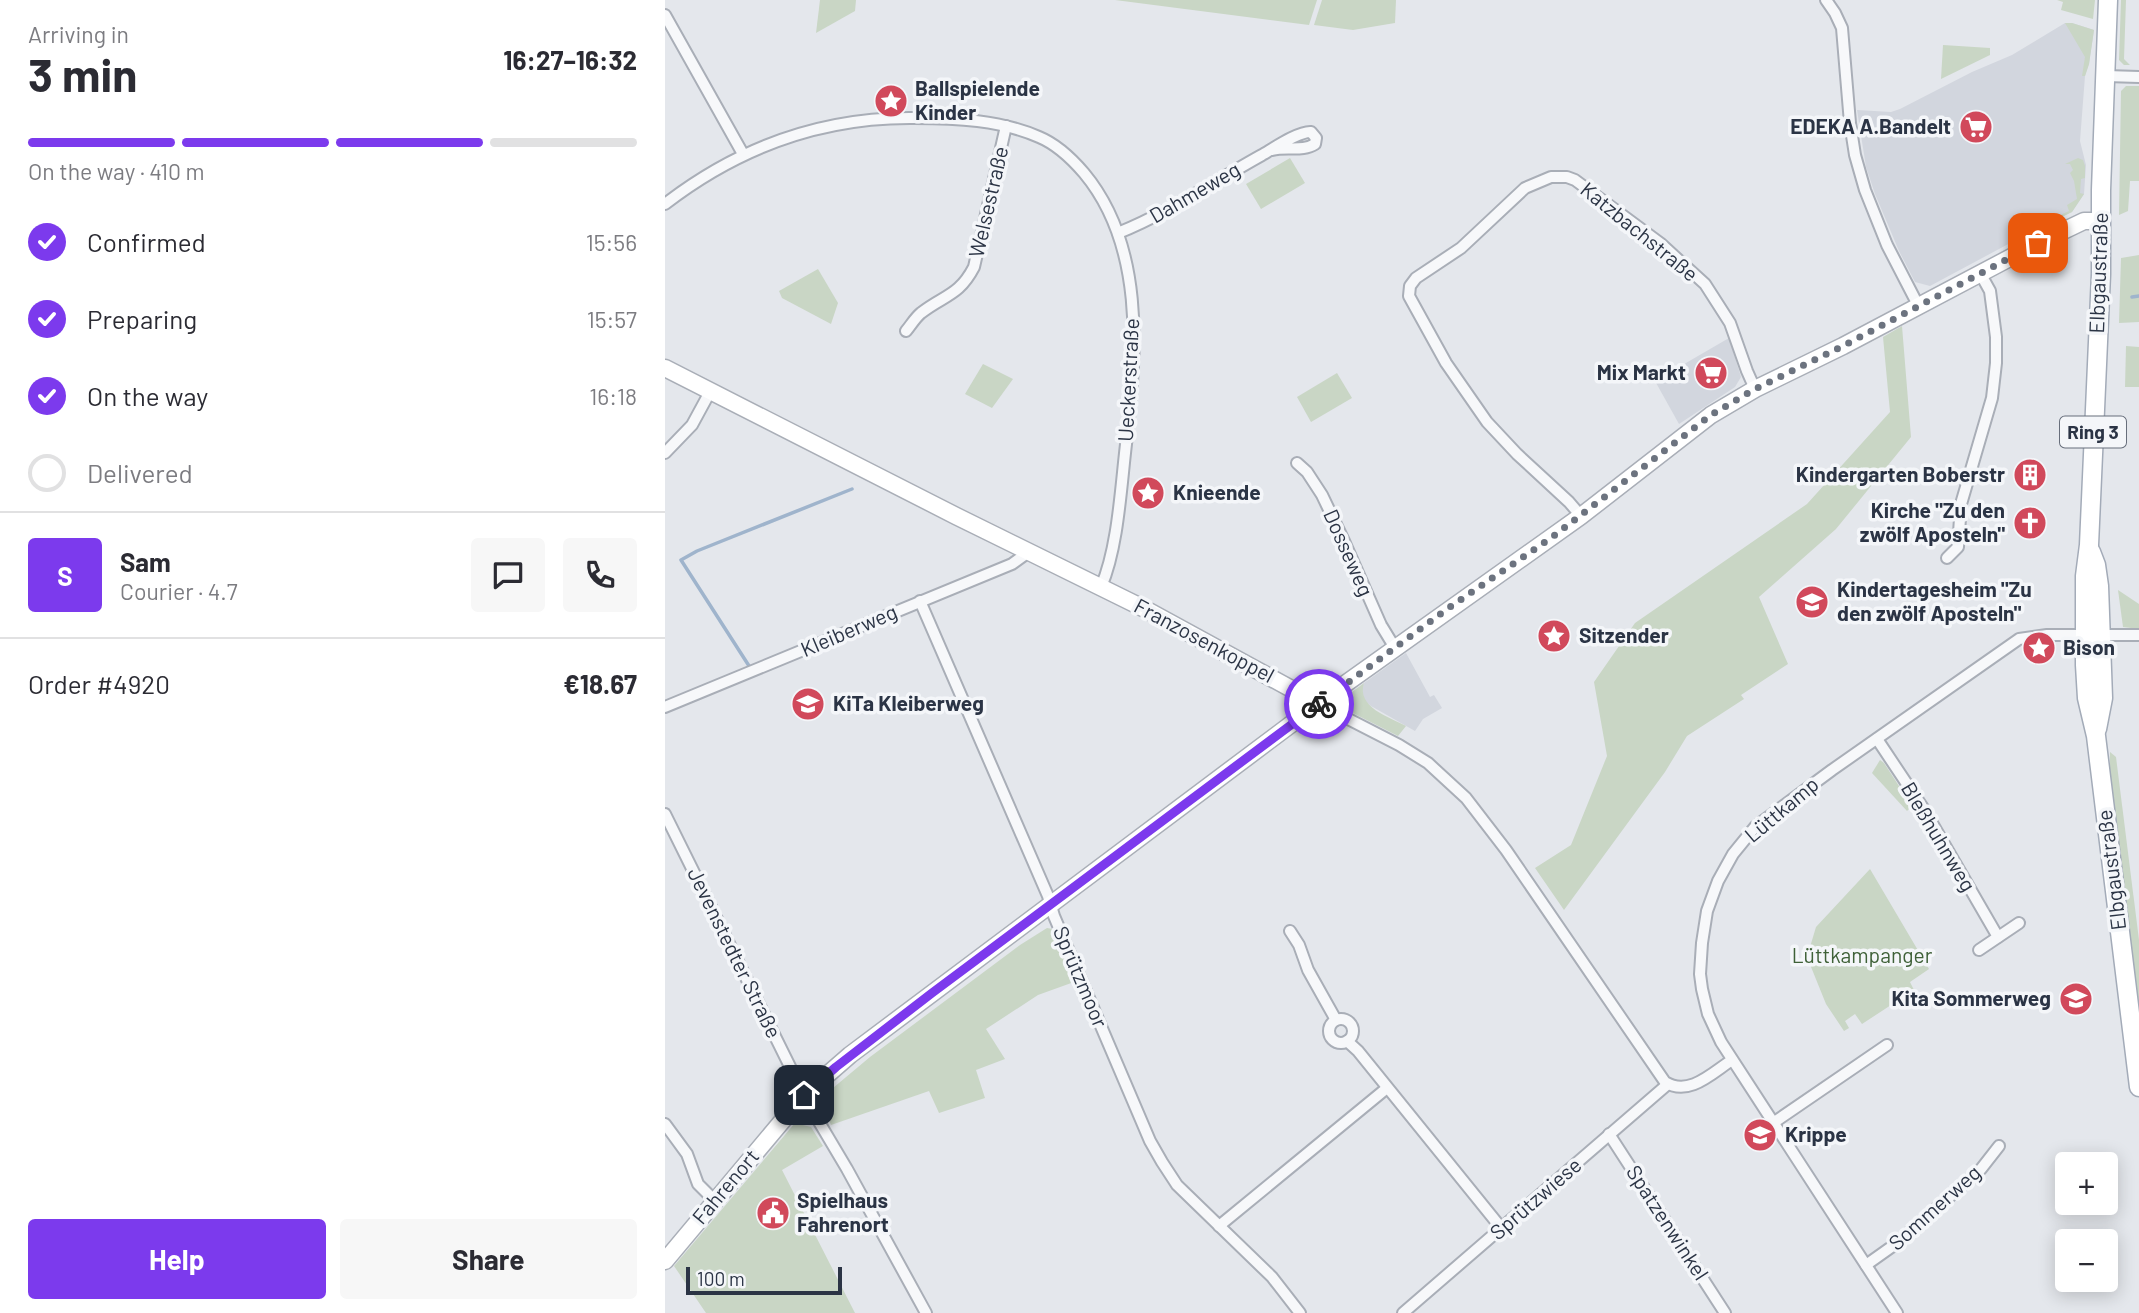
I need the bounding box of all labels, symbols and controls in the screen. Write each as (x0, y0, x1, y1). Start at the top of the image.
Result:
text: Arriving in (28, 20, 129, 48)
text: 16:27–16:32 (503, 44, 637, 75)
text: 3 min (28, 46, 137, 101)
place label: Ballspielende Kinder (915, 75, 1040, 124)
place icon: Ballspielende Kinder (872, 82, 910, 120)
supermarket icon: EDEKA A.Bandelt (1957, 108, 1995, 146)
place label: EDEKA A.Bandelt (1790, 113, 1951, 138)
street label: Welsestraße (963, 144, 1012, 260)
street label: Dahmeweg (1145, 156, 1244, 228)
text: On the way · 410 m (28, 157, 205, 185)
street label: Katzbachstraße (1576, 176, 1704, 286)
street label: Elbgaustraße (2083, 212, 2112, 334)
pin (2008, 213, 2068, 273)
icon: check (28, 223, 66, 261)
icon: bag (2019, 224, 2057, 262)
text: Confirmed (87, 226, 206, 257)
text: 15:56 (586, 228, 637, 256)
icon: check (28, 300, 66, 338)
text: Preparing (87, 303, 197, 334)
text: 15:57 (587, 305, 637, 333)
street label: Ueckerstraße (1112, 318, 1143, 442)
supermarket icon: Mix Markt (1692, 354, 1730, 392)
place label: Mix Markt (1597, 359, 1686, 384)
icon: check (28, 377, 66, 415)
text: On the way (87, 380, 208, 411)
text: 16:18 (589, 382, 637, 410)
road number: Ring 3 (2060, 416, 2126, 448)
building icon: Kindergarten Boberstr (2011, 456, 2049, 494)
text: Delivered (87, 457, 193, 488)
place label: Kindergarten Boberstr (1796, 461, 2005, 486)
place icon: Knieende (1129, 474, 1167, 512)
place label: Knieende (1173, 479, 1261, 504)
place label: Kirche "Zu den zwölf Aposteln" (1860, 497, 2005, 546)
church icon: Kirche "Zu den zwölf Aposteln" (2011, 504, 2049, 542)
street label: Dosseweg (1319, 505, 1380, 600)
button: chat (471, 538, 545, 612)
button: phone (563, 538, 637, 612)
text: Sam (120, 546, 171, 577)
text: S (57, 560, 73, 591)
place label: Kindertagesheim "Zu den zwölf Aposteln" (1837, 576, 2032, 625)
text: Courier · 4.7 (120, 577, 238, 605)
school or university icon: Kindertagesheim "Zu den zwölf Aposteln" (1793, 583, 1831, 621)
street label: Franzosenkoppel (1130, 592, 1279, 687)
street label: Kleiberweg (797, 598, 900, 661)
place icon: Sitzender (1535, 617, 1573, 655)
place label: Sitzender (1579, 622, 1669, 647)
place icon: Bison (2020, 629, 2058, 667)
place label: Bison (2063, 634, 2115, 659)
text: Order #4920 (28, 668, 170, 699)
text: €18.67 (563, 668, 637, 699)
courier (1284, 669, 1354, 739)
school or university icon: KiTa Kleiberweg (789, 685, 827, 723)
icon: bike (1300, 685, 1338, 723)
place label: KiTa Kleiberweg (833, 690, 984, 715)
street label: Lüttkamp (1739, 771, 1823, 847)
street label: Bleßhuhnweg (1897, 777, 1982, 895)
street label: Elbgaustraße (2091, 809, 2130, 932)
street label: Jevenstedter Straße (683, 863, 788, 1042)
street label: Sprützmoor (1049, 922, 1114, 1031)
park label: Lüttkampanger (1792, 942, 1933, 967)
school or university icon: Kita Sommerweg (2057, 980, 2095, 1018)
place label: Kita Sommerweg (1891, 985, 2051, 1010)
pin (774, 1065, 834, 1125)
icon: home (785, 1076, 823, 1114)
school or university icon: Krippe (1741, 1116, 1779, 1154)
place label: Krippe (1785, 1121, 1847, 1146)
street label: Fahrenort (686, 1143, 763, 1229)
street label: Sprützwiese (1484, 1151, 1586, 1244)
map controls (2055, 1152, 2118, 1292)
button: + (2055, 1152, 2118, 1215)
street label: Sommerweg (1883, 1159, 1985, 1255)
street label: Spatzenwinkel (1622, 1160, 1715, 1284)
place label: Spielhaus Fahrenort (797, 1187, 889, 1236)
public building icon: Spielhaus Fahrenort (754, 1194, 792, 1232)
button: Help (28, 1219, 326, 1299)
button: Share (340, 1219, 637, 1299)
button: − (2055, 1229, 2118, 1292)
scale bar (686, 1264, 842, 1296)
text: 100 m (697, 1267, 745, 1290)

